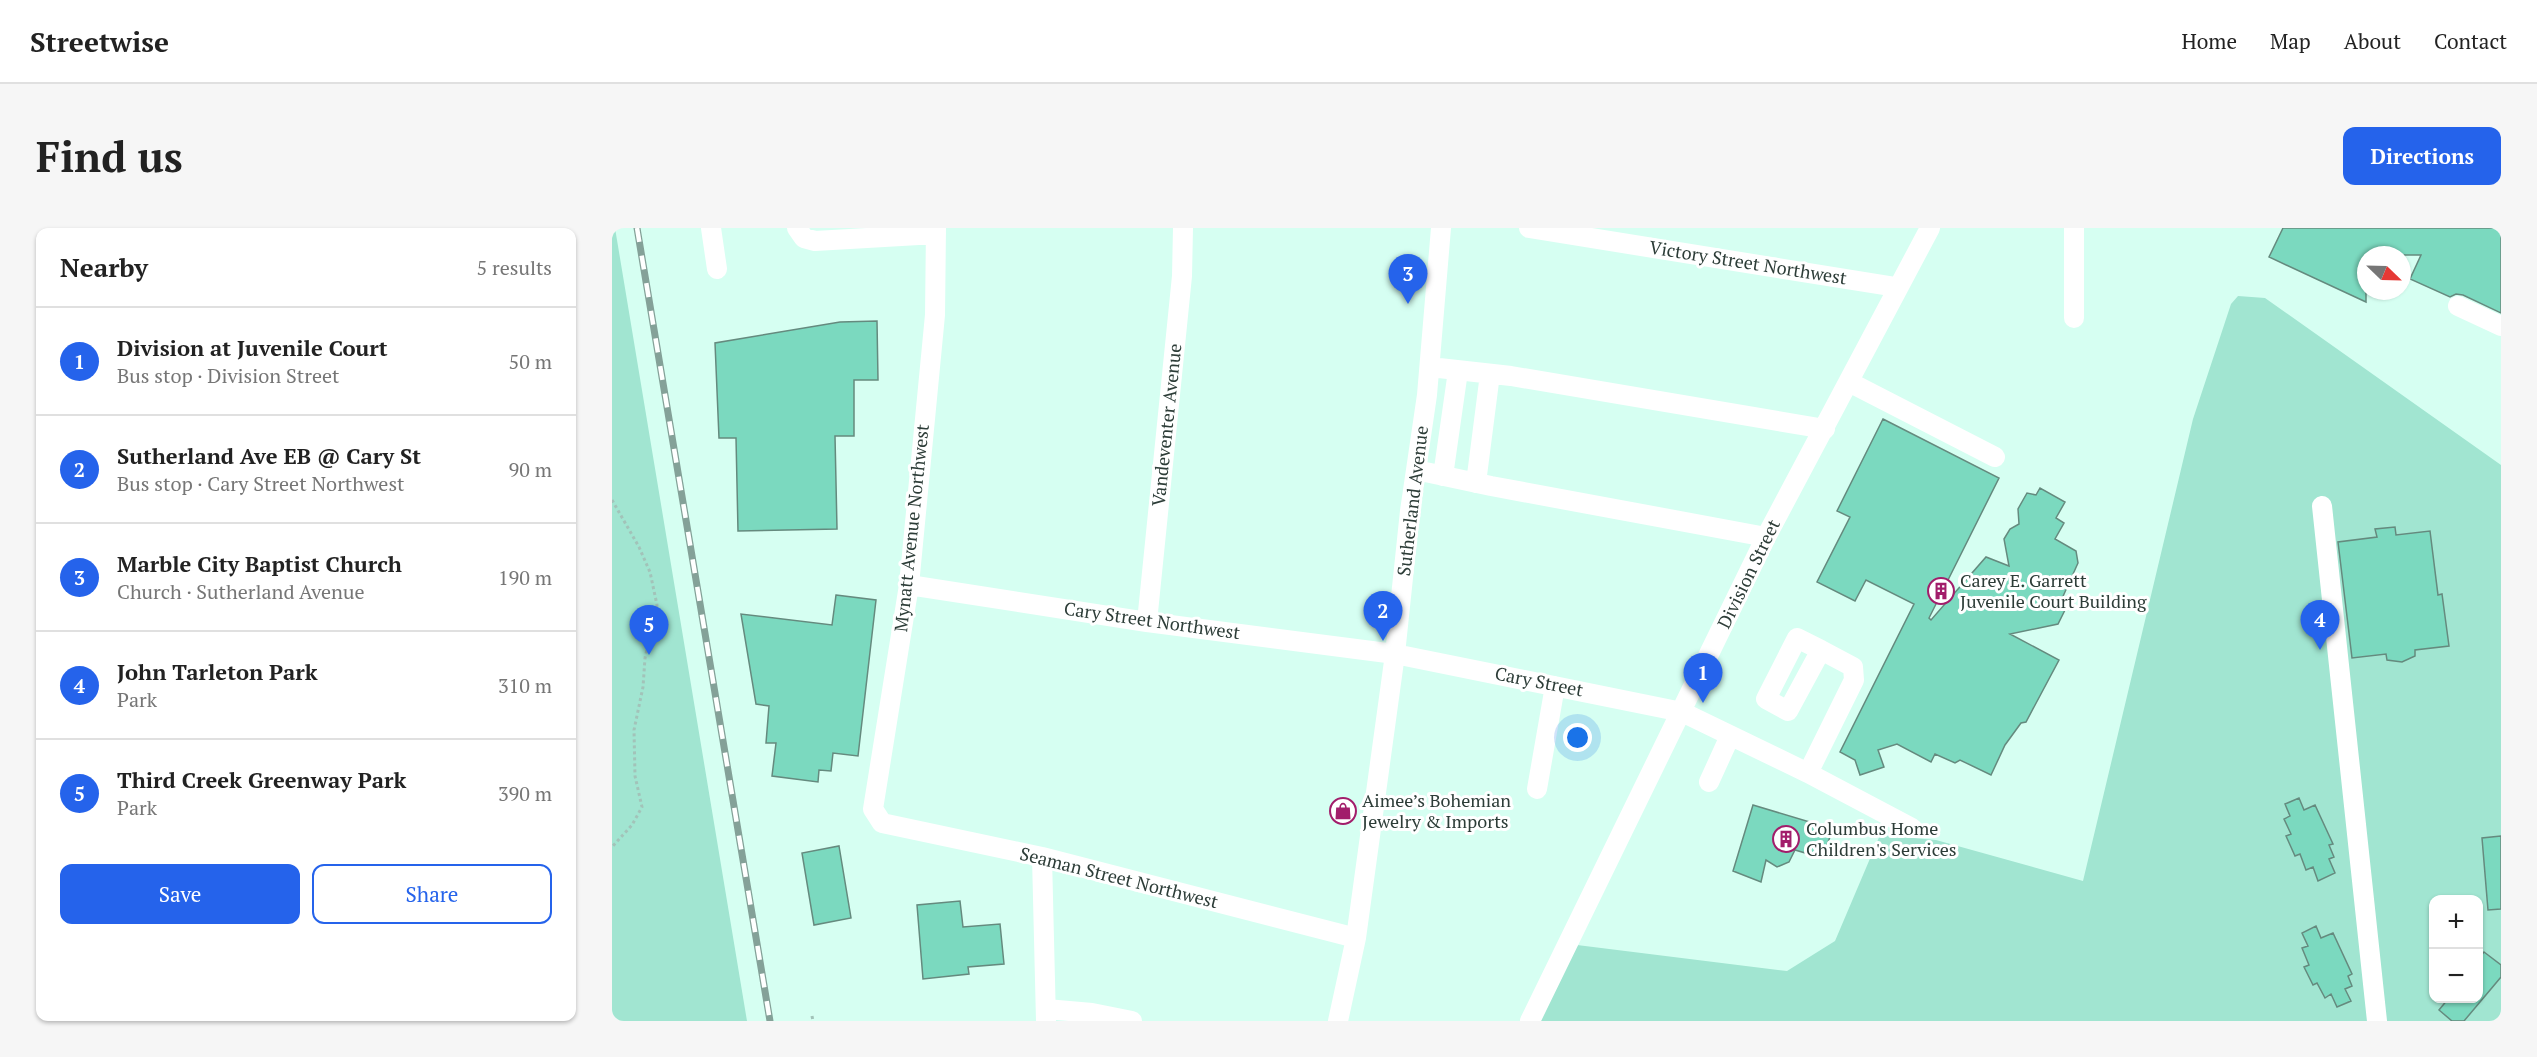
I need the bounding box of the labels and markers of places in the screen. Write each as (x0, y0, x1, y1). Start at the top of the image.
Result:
pin: 3 (1388, 254, 1428, 304)
place label: Carey E. Garrett Juvenile Court Building (1960, 568, 2147, 613)
building icon: Carey E. Garrett Juvenile Court Building (1926, 576, 1956, 606)
pin: 2 (1364, 592, 1402, 641)
pin: 4 (2300, 600, 2340, 650)
pin: 5 (630, 606, 669, 655)
pin: 1 (1684, 654, 1722, 703)
place label: Aimee’s Bohemian Jewelry & Imports (1362, 788, 1511, 833)
shop icon: Aimee’s Bohemian Jewelry & Imports (1328, 796, 1358, 826)
place label: Columbus Home Children's Services (1806, 816, 1957, 861)
building icon: Columbus Home Children's Services (1771, 824, 1801, 854)

